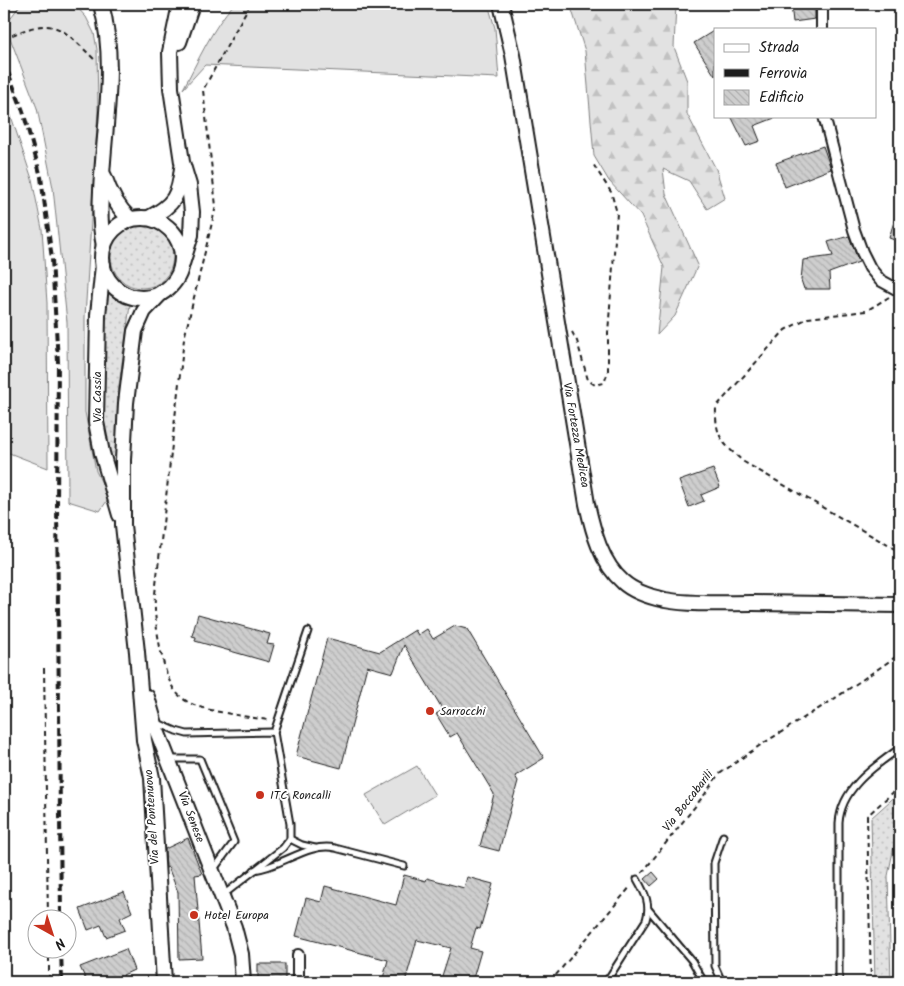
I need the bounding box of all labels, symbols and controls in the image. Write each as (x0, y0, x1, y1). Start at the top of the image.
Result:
legend (714, 28, 876, 118)
text: Strada (759, 36, 799, 60)
text: Ferrovia (759, 62, 807, 86)
text: Edificio (759, 86, 804, 110)
street label: Via Cassia (88, 371, 107, 423)
street label: Via Fortezza Medicea (557, 381, 595, 489)
place label: Sarrocchi (440, 702, 486, 721)
marker: Sarrocchi (424, 705, 436, 717)
street label: Via Boccabarili (658, 765, 719, 836)
street label: Via del Pontenuovo (139, 769, 165, 865)
place label: ITC Roncalli (270, 786, 332, 805)
street label: Via Senese (172, 788, 210, 846)
marker: ITC Roncalli (254, 789, 266, 801)
place label: Hotel Europa (204, 906, 269, 925)
north arrow (28, 908, 78, 958)
marker: Hotel Europa (188, 909, 200, 921)
text: N (49, 932, 70, 955)

